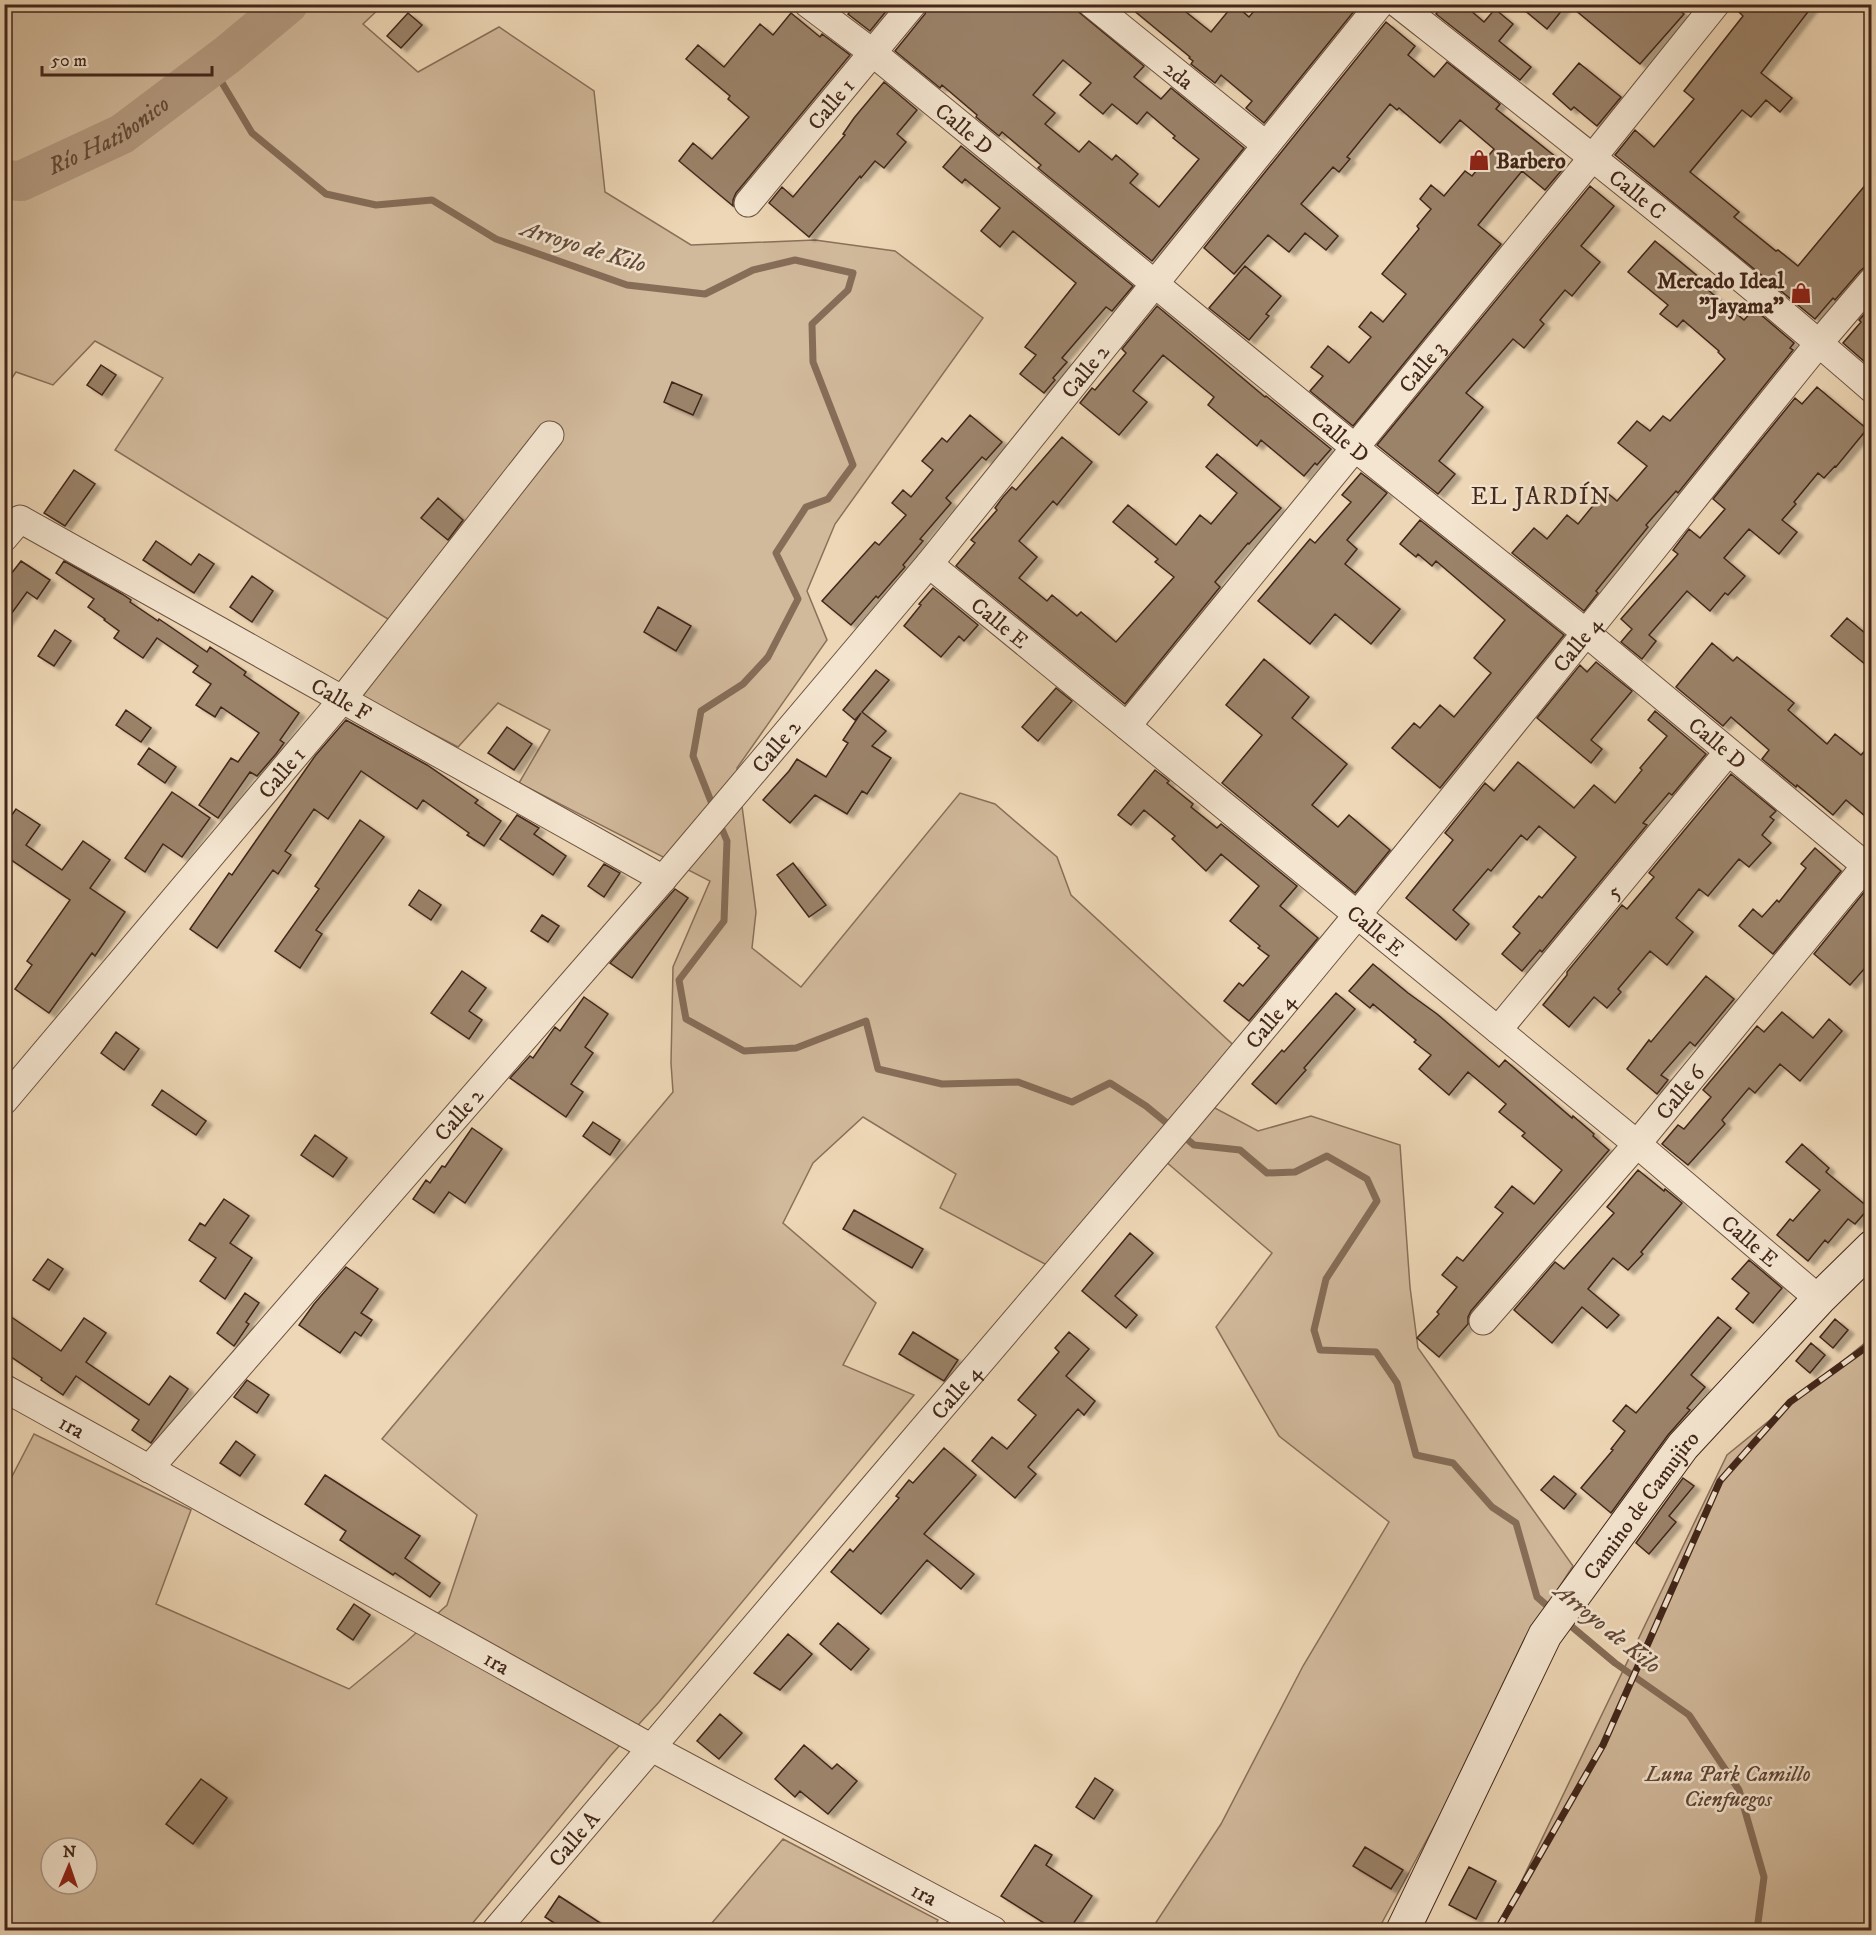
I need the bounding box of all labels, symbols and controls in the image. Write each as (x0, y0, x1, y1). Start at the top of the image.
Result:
scale bar (42, 39, 212, 77)
text: 50 m (51, 50, 87, 72)
street label: 2da (1157, 55, 1199, 96)
street label: Calle 1 (802, 73, 861, 136)
water label: Río Hatibonico (42, 89, 176, 183)
street label: Calle D (929, 98, 998, 161)
shop icon: Barbero (1467, 148, 1491, 172)
place label: Barbero (1496, 148, 1566, 175)
street label: Calle C (1603, 164, 1671, 226)
water label: Arroyo de Kilo (515, 213, 650, 280)
place label: Mercado Ideal "Jayama" (1657, 268, 1784, 320)
shop icon: Mercado Ideal "Jayama" (1789, 281, 1813, 305)
street label: Calle 3 (1394, 336, 1452, 399)
street label: Calle 2 (1056, 339, 1116, 404)
street label: Calle D (1305, 405, 1374, 469)
district label: EL JARDÍN (1471, 481, 1611, 512)
street label: Calle E (965, 592, 1034, 655)
street label: Calle 4 (1548, 611, 1609, 678)
street label: Calle F (306, 673, 376, 728)
street label: Calle D (1682, 712, 1751, 776)
street label: Calle 2 (746, 714, 807, 779)
street label: Calle 1 (253, 742, 312, 804)
street label: 5 (1600, 879, 1628, 905)
street label: Calle E (1341, 900, 1409, 963)
street label: Calle 4 (1240, 988, 1303, 1055)
street label: Calle 6 (1651, 1059, 1712, 1126)
street label: Calle 2 (429, 1083, 490, 1147)
street label: Calle E (1715, 1210, 1783, 1273)
street label: Calle 4 (926, 1359, 989, 1425)
street label: 1ra (54, 1409, 90, 1446)
street label: Camino de Camujiro (1578, 1425, 1706, 1586)
water label: Arroyo de Kilo (1546, 1575, 1667, 1681)
street label: 1ra (479, 1645, 515, 1682)
park label: Luna Park Camillo Cienfuegos (1643, 1761, 1811, 1813)
street label: Calle A (543, 1805, 606, 1873)
north arrow (39, 1836, 99, 1896)
text: N (63, 1842, 76, 1862)
street label: 1ra (906, 1877, 942, 1913)

